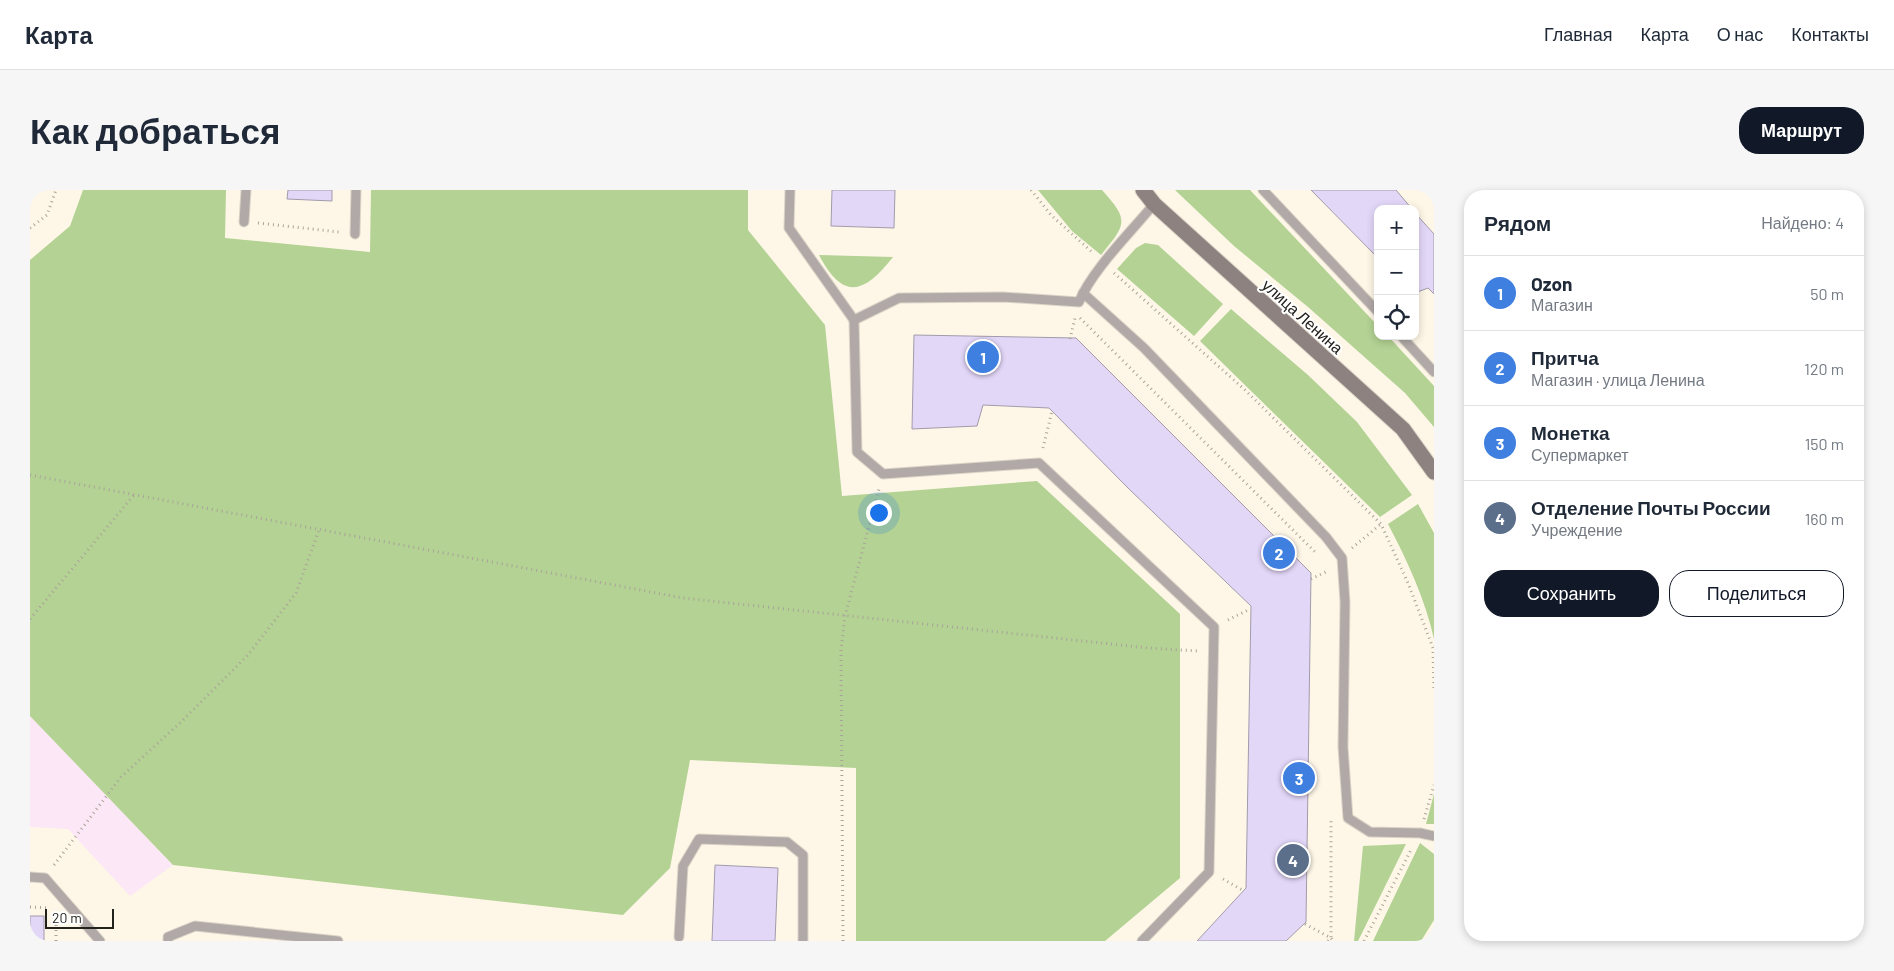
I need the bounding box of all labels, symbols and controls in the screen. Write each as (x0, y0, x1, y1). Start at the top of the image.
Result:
text: Карта (25, 20, 93, 49)
text: Главная (1544, 23, 1613, 45)
text: Карта (1641, 23, 1689, 45)
text: О нас (1717, 23, 1763, 45)
text: Контакты (1791, 23, 1869, 45)
button: Маршрут (1739, 107, 1864, 154)
text: Как добраться (30, 109, 280, 151)
map controls (1374, 205, 1419, 340)
button: + (1374, 205, 1419, 250)
text: Рядом (1484, 210, 1551, 235)
text: Найдено: 4 (1761, 213, 1844, 232)
button: − (1374, 250, 1419, 295)
text: Ozon (1531, 272, 1573, 295)
street label: улица Ленина (1259, 275, 1347, 357)
text: 1 (1497, 284, 1503, 303)
text: 50 m (1810, 284, 1844, 303)
button: locate (1374, 295, 1419, 340)
text: Магазин (1531, 295, 1593, 314)
pin: 1 (967, 338, 999, 376)
text: Притча (1531, 346, 1599, 369)
text: 2 (1496, 359, 1504, 378)
text: 120 m (1804, 359, 1844, 378)
text: Магазин · улица Ленина (1531, 370, 1705, 389)
text: Монетка (1531, 421, 1610, 444)
text: 3 (1496, 434, 1504, 453)
text: 150 m (1805, 434, 1844, 453)
text: Супермаркет (1531, 445, 1629, 464)
text: Отделение Почты России (1531, 496, 1771, 519)
your location (866, 500, 892, 526)
text: 4 (1495, 509, 1505, 528)
text: 160 m (1805, 509, 1844, 528)
text: Учреждение (1531, 520, 1623, 539)
pin: 2 (1263, 534, 1295, 572)
button: Сохранить (1484, 570, 1659, 617)
button: Поделиться (1669, 570, 1844, 617)
pin: 3 (1283, 759, 1315, 797)
pin: 4 (1277, 841, 1309, 879)
scale bar (45, 906, 114, 929)
text: 20 m (52, 909, 82, 926)

